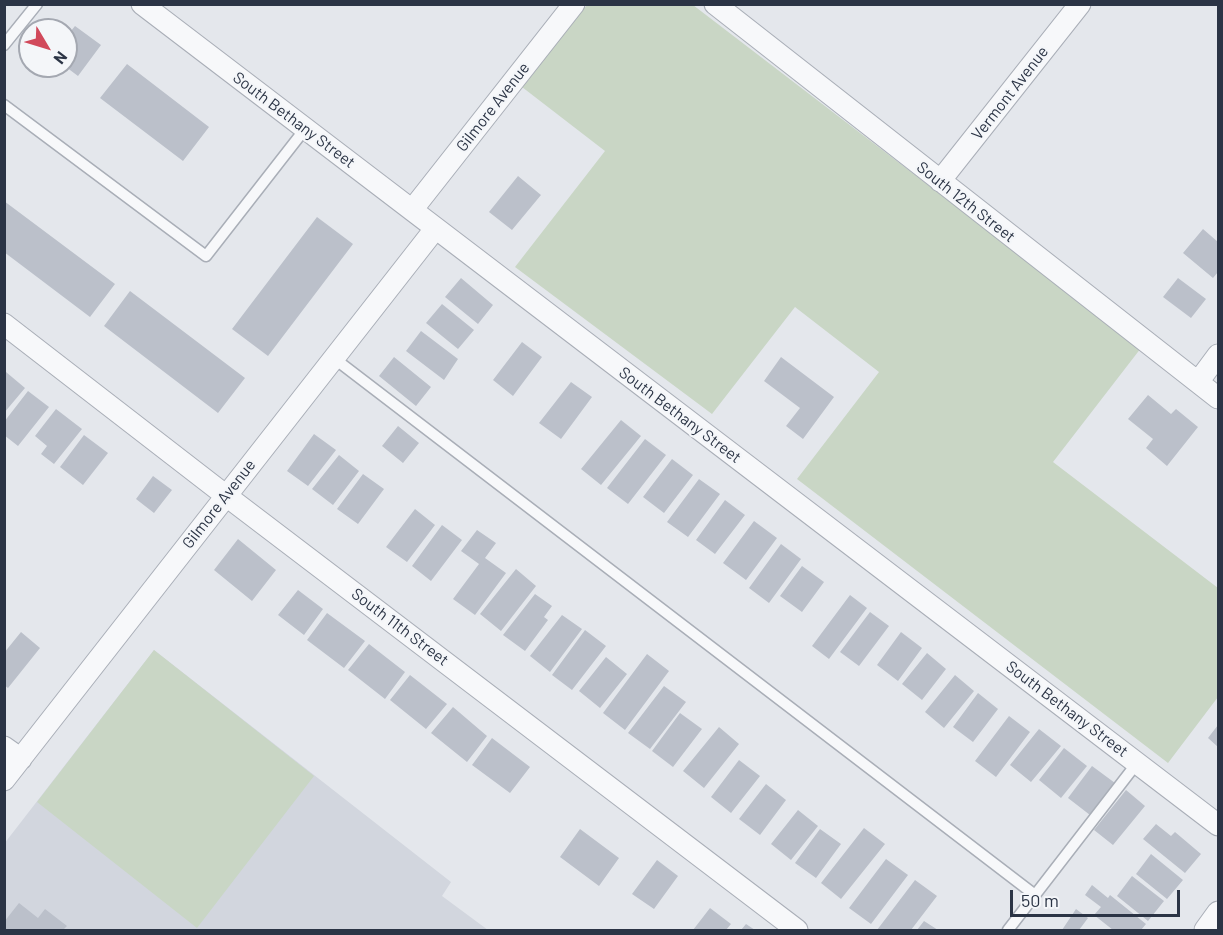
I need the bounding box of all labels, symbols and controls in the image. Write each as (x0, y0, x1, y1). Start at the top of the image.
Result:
north arrow (18, 18, 78, 78)
street label: Vermont Avenue (968, 42, 1052, 144)
text: N (50, 48, 72, 68)
street label: Gilmore Avenue (452, 59, 534, 155)
street label: South Bethany Street (229, 68, 359, 172)
street label: South 12th Street (913, 158, 1019, 246)
street label: South Bethany Street (615, 363, 745, 467)
street label: Gilmore Avenue (178, 456, 260, 552)
street label: South 11th Street (348, 584, 452, 670)
street label: South Bethany Street (1002, 657, 1132, 761)
scale bar (1013, 878, 1182, 916)
text: 50 m (1021, 889, 1059, 911)

